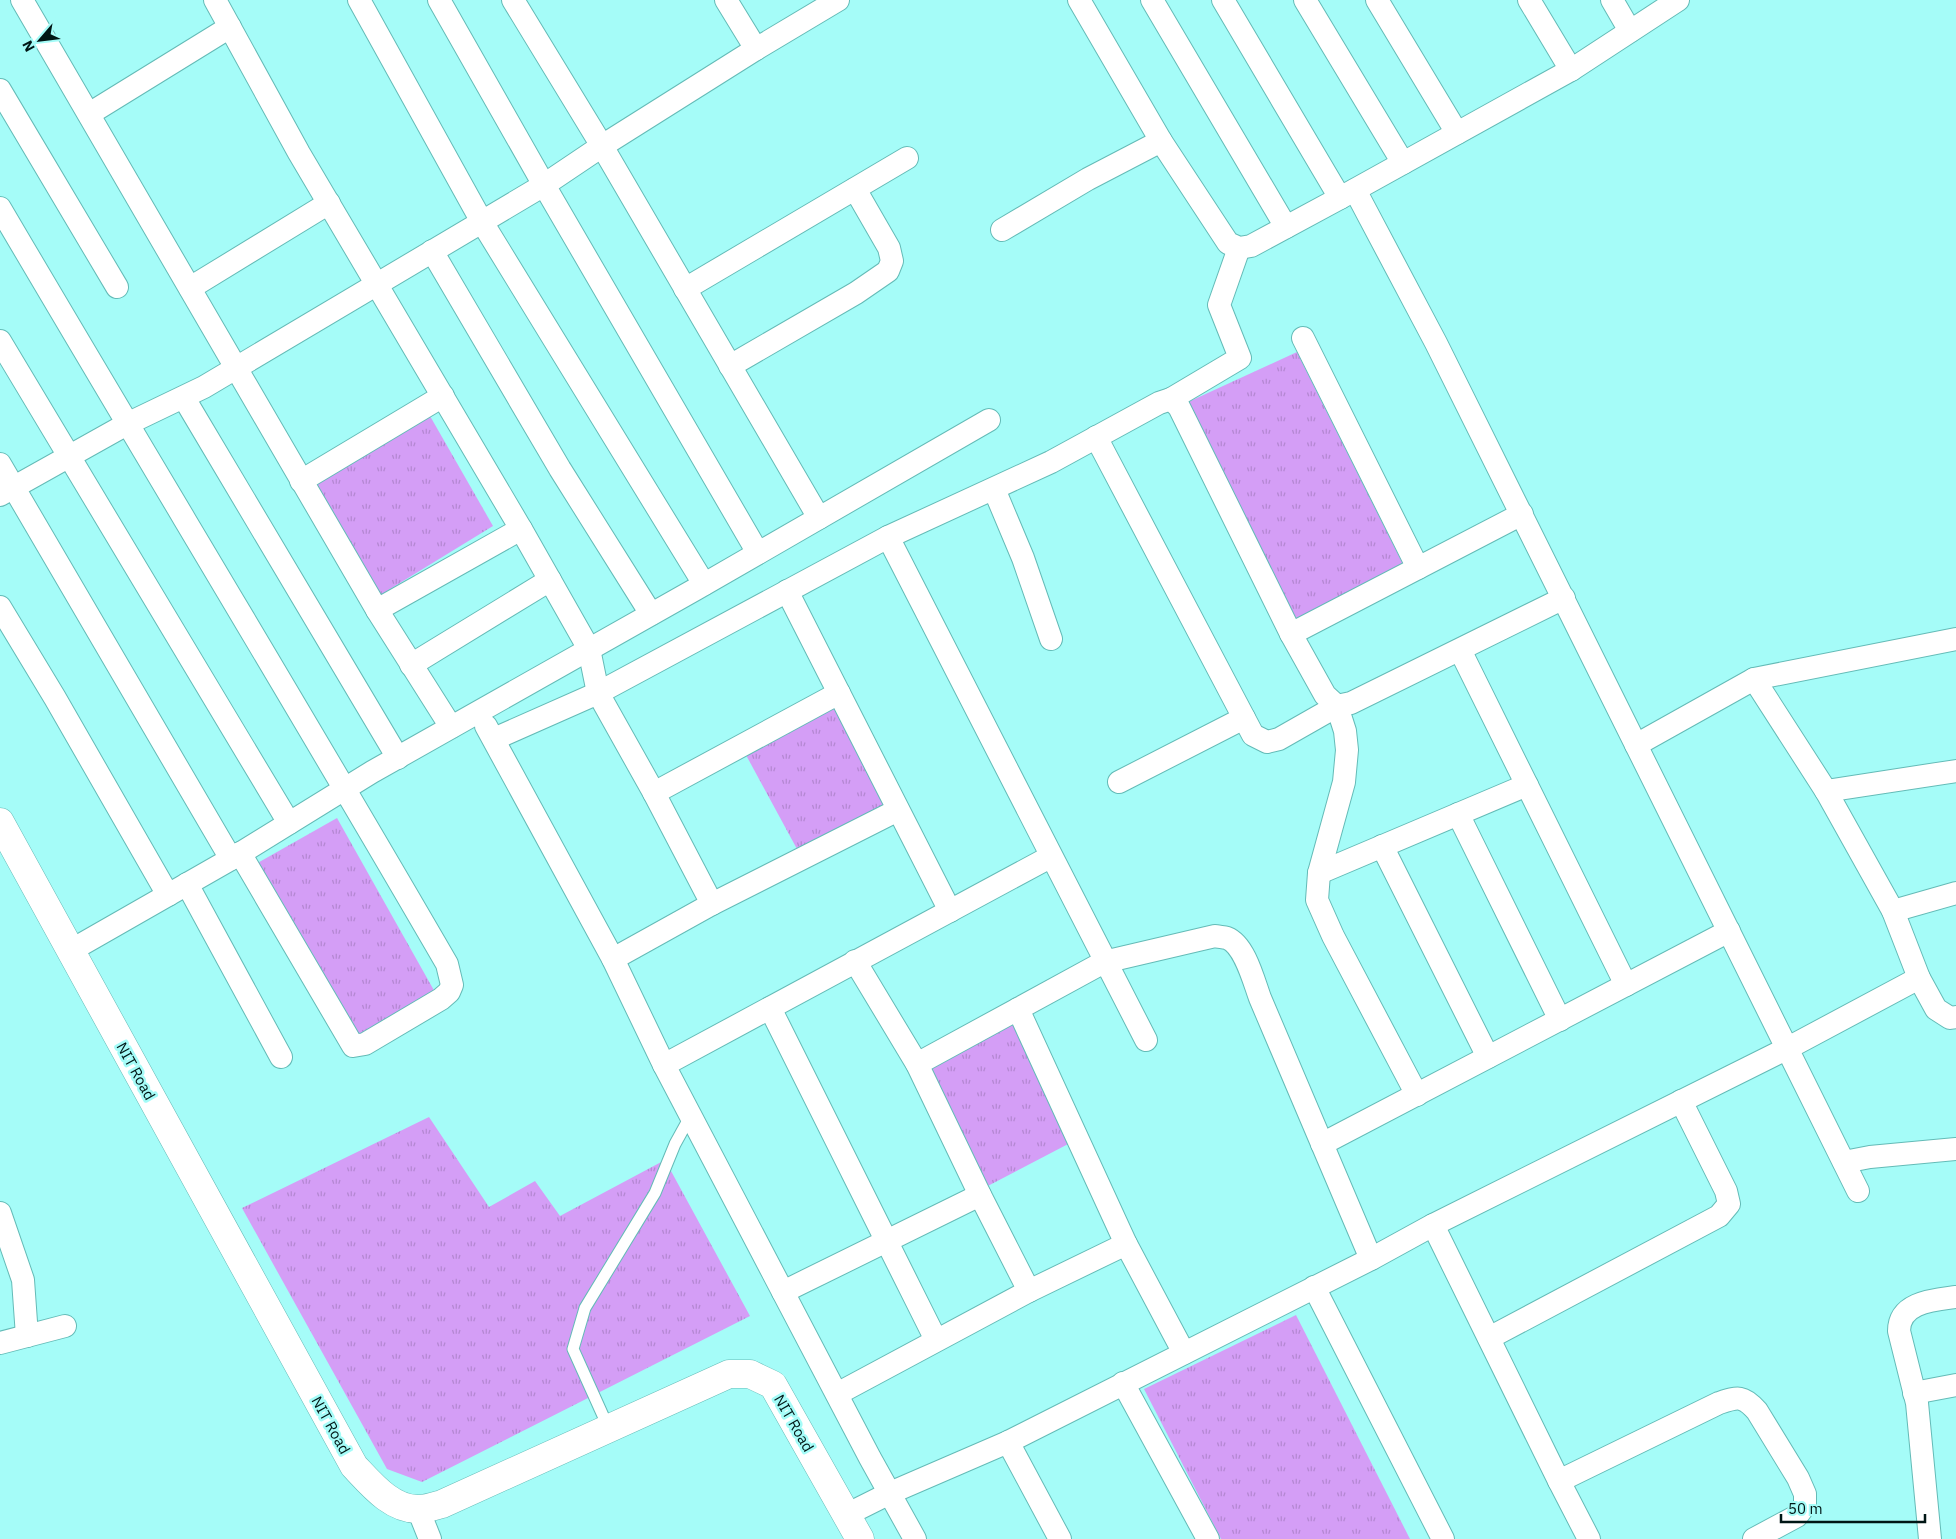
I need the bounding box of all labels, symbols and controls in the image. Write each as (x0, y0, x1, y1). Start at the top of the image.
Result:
north arrow (15, 15, 65, 65)
text: N (18, 37, 39, 55)
street label: NIT Road (112, 1039, 160, 1103)
street label: NIT Road (770, 1391, 818, 1455)
street label: NIT Road (307, 1393, 355, 1457)
scale bar (1781, 1492, 1925, 1524)
text: 50 m (1788, 1499, 1823, 1518)

